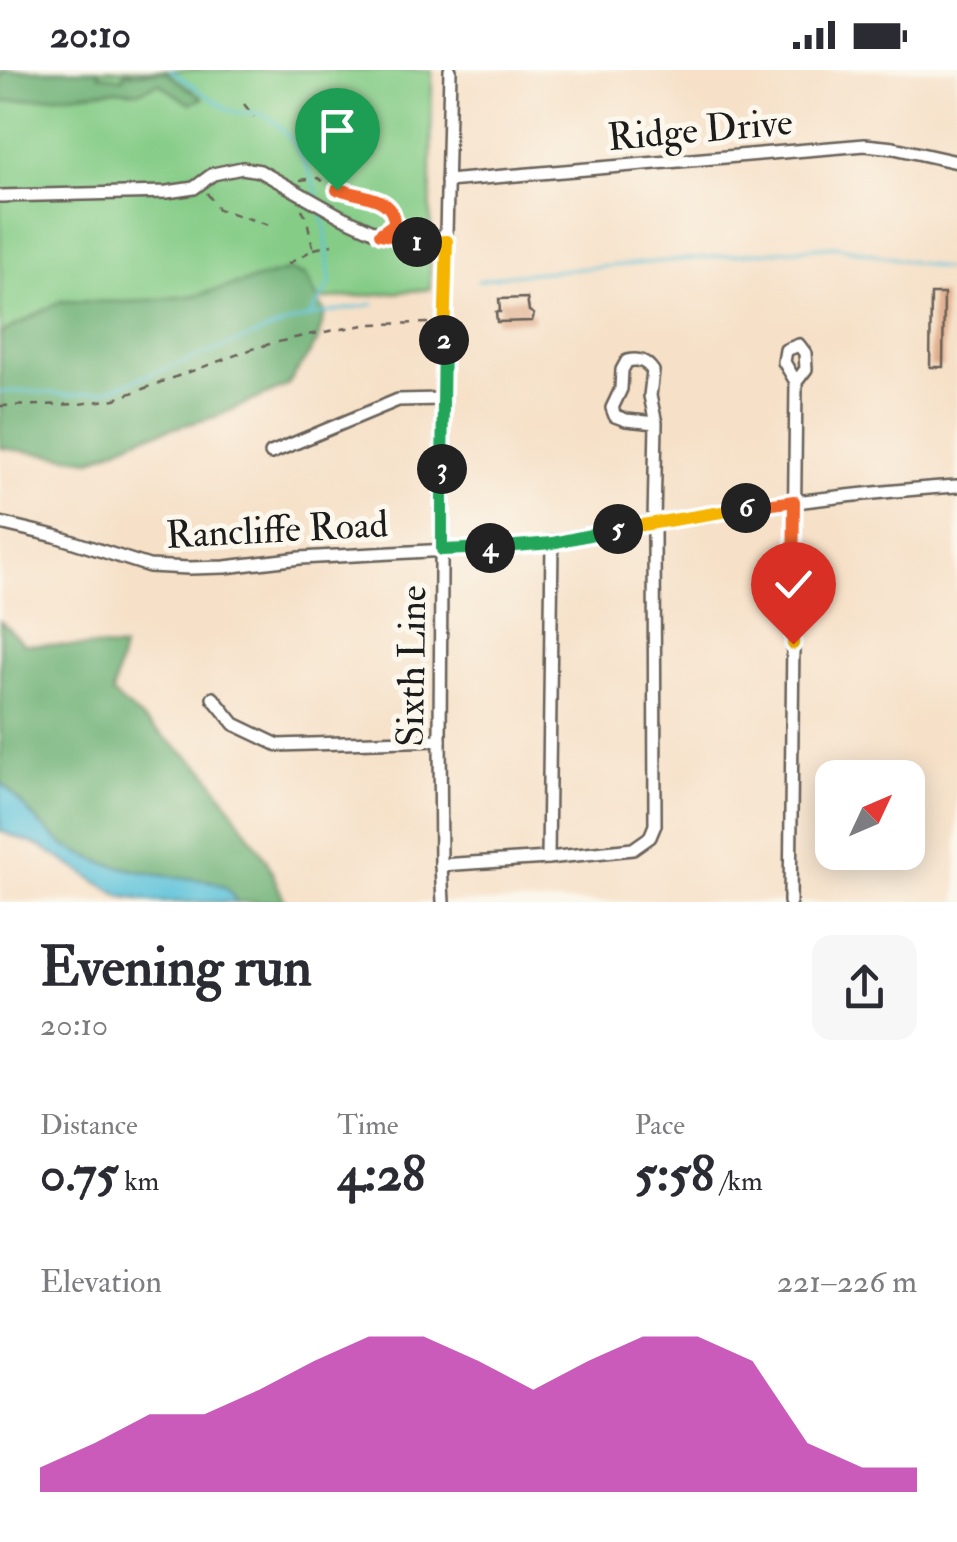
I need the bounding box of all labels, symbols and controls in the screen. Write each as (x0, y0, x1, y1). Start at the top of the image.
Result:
text: 20:10 (50, 11, 131, 59)
pin (295, 88, 380, 191)
street label: Ridge Drive (606, 98, 795, 162)
icon: arrive (310, 103, 365, 158)
pin: 1 (392, 217, 442, 267)
text: 1 (412, 224, 422, 259)
pin: 2 (419, 315, 469, 365)
text: 2 (437, 322, 451, 357)
pin: 3 (417, 444, 467, 494)
text: 3 (437, 451, 447, 486)
pin: 6 (721, 483, 771, 533)
text: 6 (739, 490, 753, 525)
street label: Rancliffe Road (165, 500, 390, 560)
pin: 5 (593, 504, 643, 554)
text: 5 (612, 511, 624, 546)
pin: 4 (465, 523, 515, 573)
text: 4 (482, 530, 498, 565)
pin (751, 542, 836, 645)
icon: check (766, 557, 821, 612)
street label: Sixth Line (387, 585, 437, 747)
north arrow (815, 760, 925, 870)
map controls (815, 760, 925, 870)
text: Evening run (40, 933, 312, 1002)
button: share (812, 935, 917, 1040)
text: 20:10 (40, 1005, 108, 1045)
text: Distance (40, 1108, 138, 1143)
text: Time (337, 1108, 399, 1143)
text: Pace (635, 1108, 685, 1143)
text: 0.75 (40, 1143, 118, 1206)
text: 4:28 (337, 1143, 425, 1206)
text: 5:58 (635, 1143, 714, 1206)
text: km (118, 1164, 159, 1199)
text: /km (714, 1164, 763, 1199)
text: Elevation (40, 1262, 162, 1302)
text: 221–226 m (777, 1262, 917, 1302)

